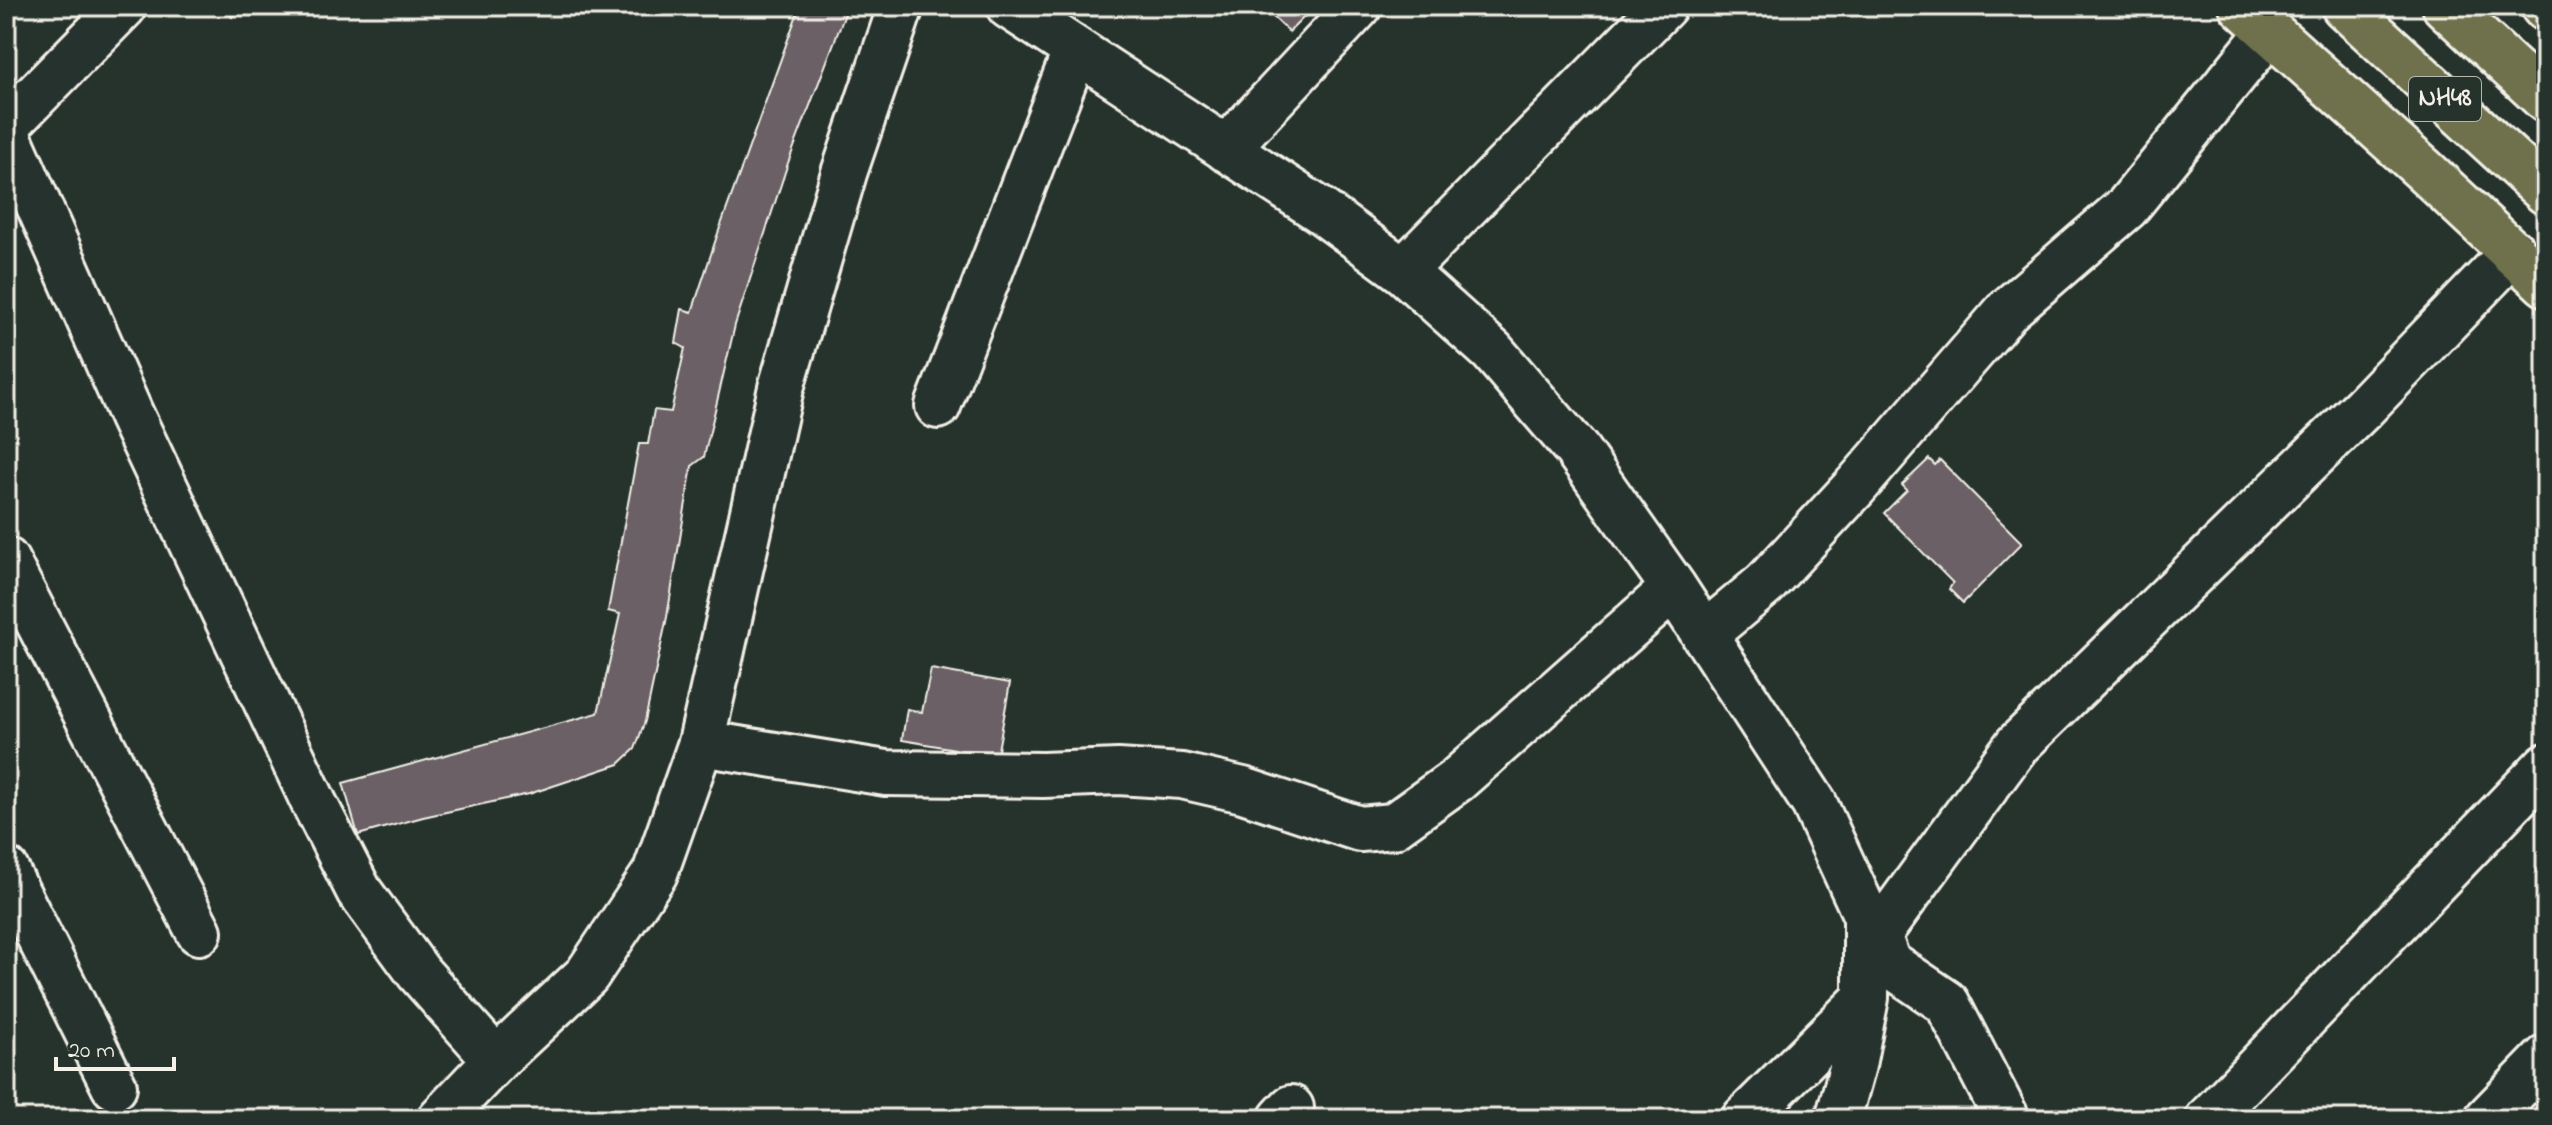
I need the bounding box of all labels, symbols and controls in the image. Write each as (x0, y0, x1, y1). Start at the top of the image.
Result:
road number: NH48 (2409, 77, 2481, 121)
scale bar (56, 1021, 174, 1071)
text: 20 m (68, 1034, 115, 1069)

